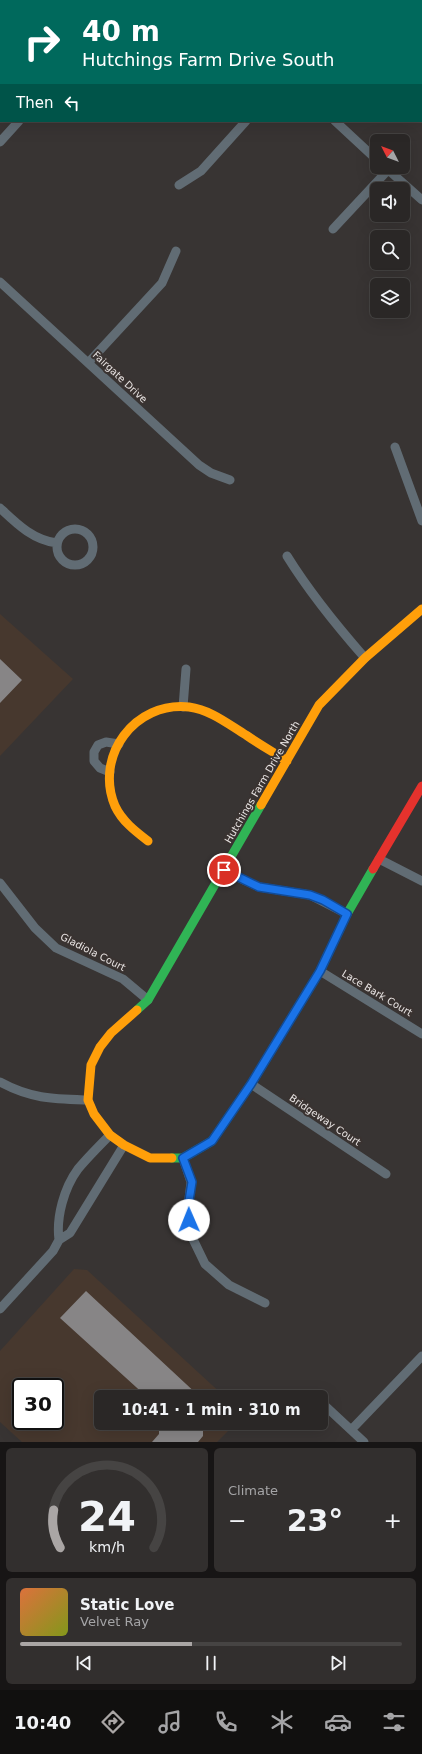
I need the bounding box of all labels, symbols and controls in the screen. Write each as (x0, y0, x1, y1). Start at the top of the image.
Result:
text: 40 m (82, 15, 160, 48)
icon: right (16, 16, 68, 68)
text: Hutchings Farm Drive South (82, 49, 334, 70)
icon: left (61, 92, 83, 114)
text: Then (16, 94, 53, 112)
north arrow (370, 134, 410, 174)
map controls (370, 134, 410, 318)
button: sound (370, 182, 410, 222)
button: search (370, 230, 410, 270)
button: layers (370, 278, 410, 318)
street label: Fairgate Drive (91, 349, 149, 405)
street label: Hutchings Farm Drive North (222, 719, 302, 845)
pin (207, 853, 241, 887)
icon: arrive (213, 859, 235, 881)
street label: Gladiola Court (59, 931, 127, 973)
street label: Lace Bark Court (340, 968, 414, 1018)
street label: Bridgeway Court (287, 1092, 363, 1148)
position arrow (168, 1199, 210, 1241)
speed limit sign: 30 (12, 1378, 64, 1430)
text: 10:41 · 1 min · 310 m (121, 1401, 301, 1419)
text: Climate (228, 1483, 278, 1498)
text: 24 (78, 1492, 136, 1541)
text: 23° (287, 1503, 343, 1538)
text: − (228, 1508, 246, 1533)
text: + (384, 1508, 402, 1533)
text: km/h (89, 1539, 125, 1555)
text: Static Love (80, 1596, 174, 1614)
text: Velvet Ray (80, 1614, 149, 1629)
icon: previous (73, 1652, 95, 1674)
icon: pause (200, 1652, 222, 1674)
icon: next (327, 1652, 349, 1674)
icon: directions (99, 1708, 127, 1736)
icon: music (156, 1708, 184, 1736)
icon: phone (212, 1708, 240, 1736)
icon: climate (268, 1708, 296, 1736)
icon: car (324, 1708, 352, 1736)
icon: filters (380, 1708, 408, 1736)
text: 10:40 (14, 1712, 71, 1733)

